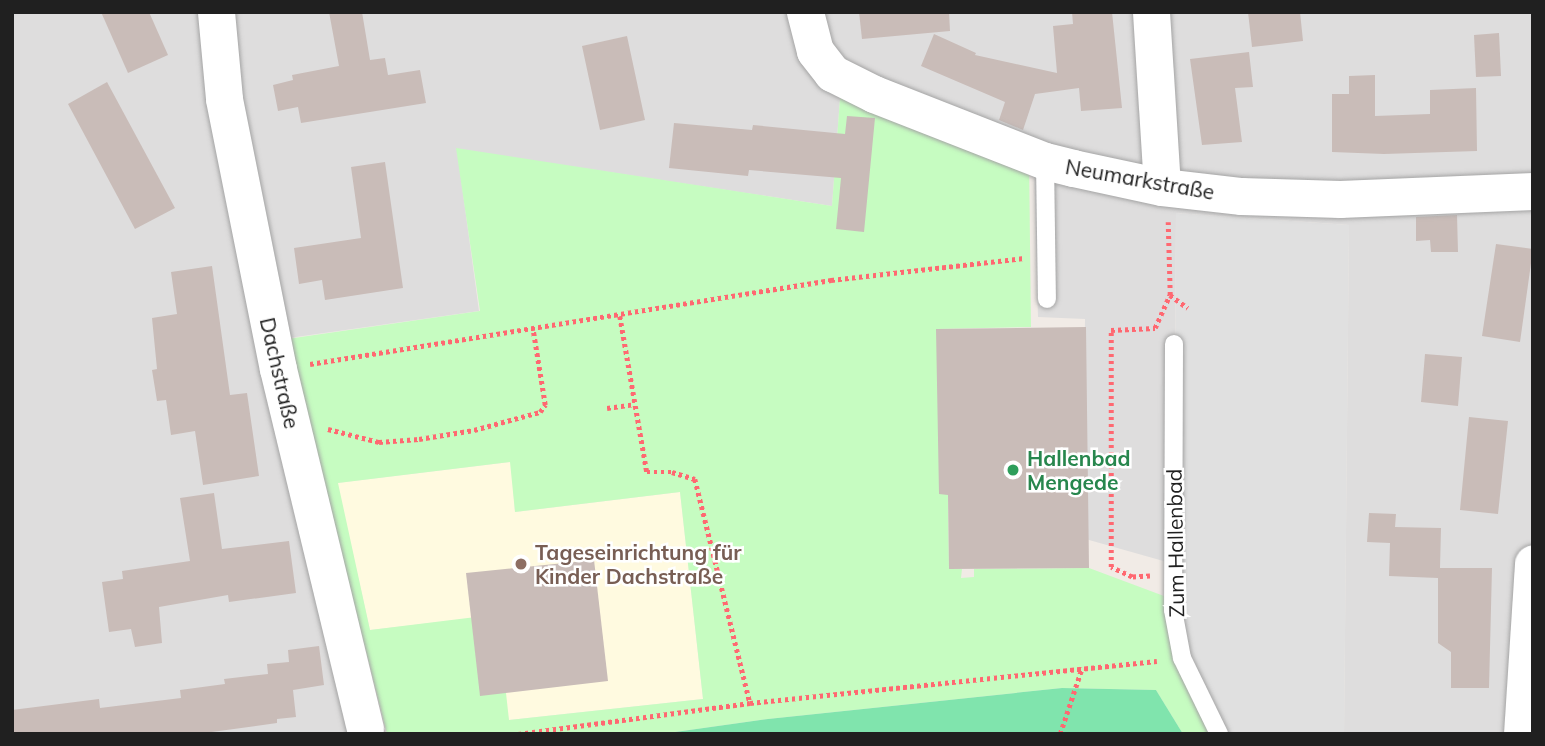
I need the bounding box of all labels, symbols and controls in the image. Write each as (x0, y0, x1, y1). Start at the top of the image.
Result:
street label: Neumarkstraße (1063, 153, 1217, 205)
street label: Dachstraße (255, 315, 305, 431)
place label: Hallenbad Mengede (1027, 445, 1130, 495)
marker: Hallenbad Mengede (1005, 462, 1021, 478)
street label: Zum Hallenbad (1161, 469, 1189, 617)
place label: Tageseinrichtung für Kinder Dachstraße (535, 539, 742, 589)
marker: Tageseinrichtung für Kinder Dachstraße (513, 556, 529, 572)

